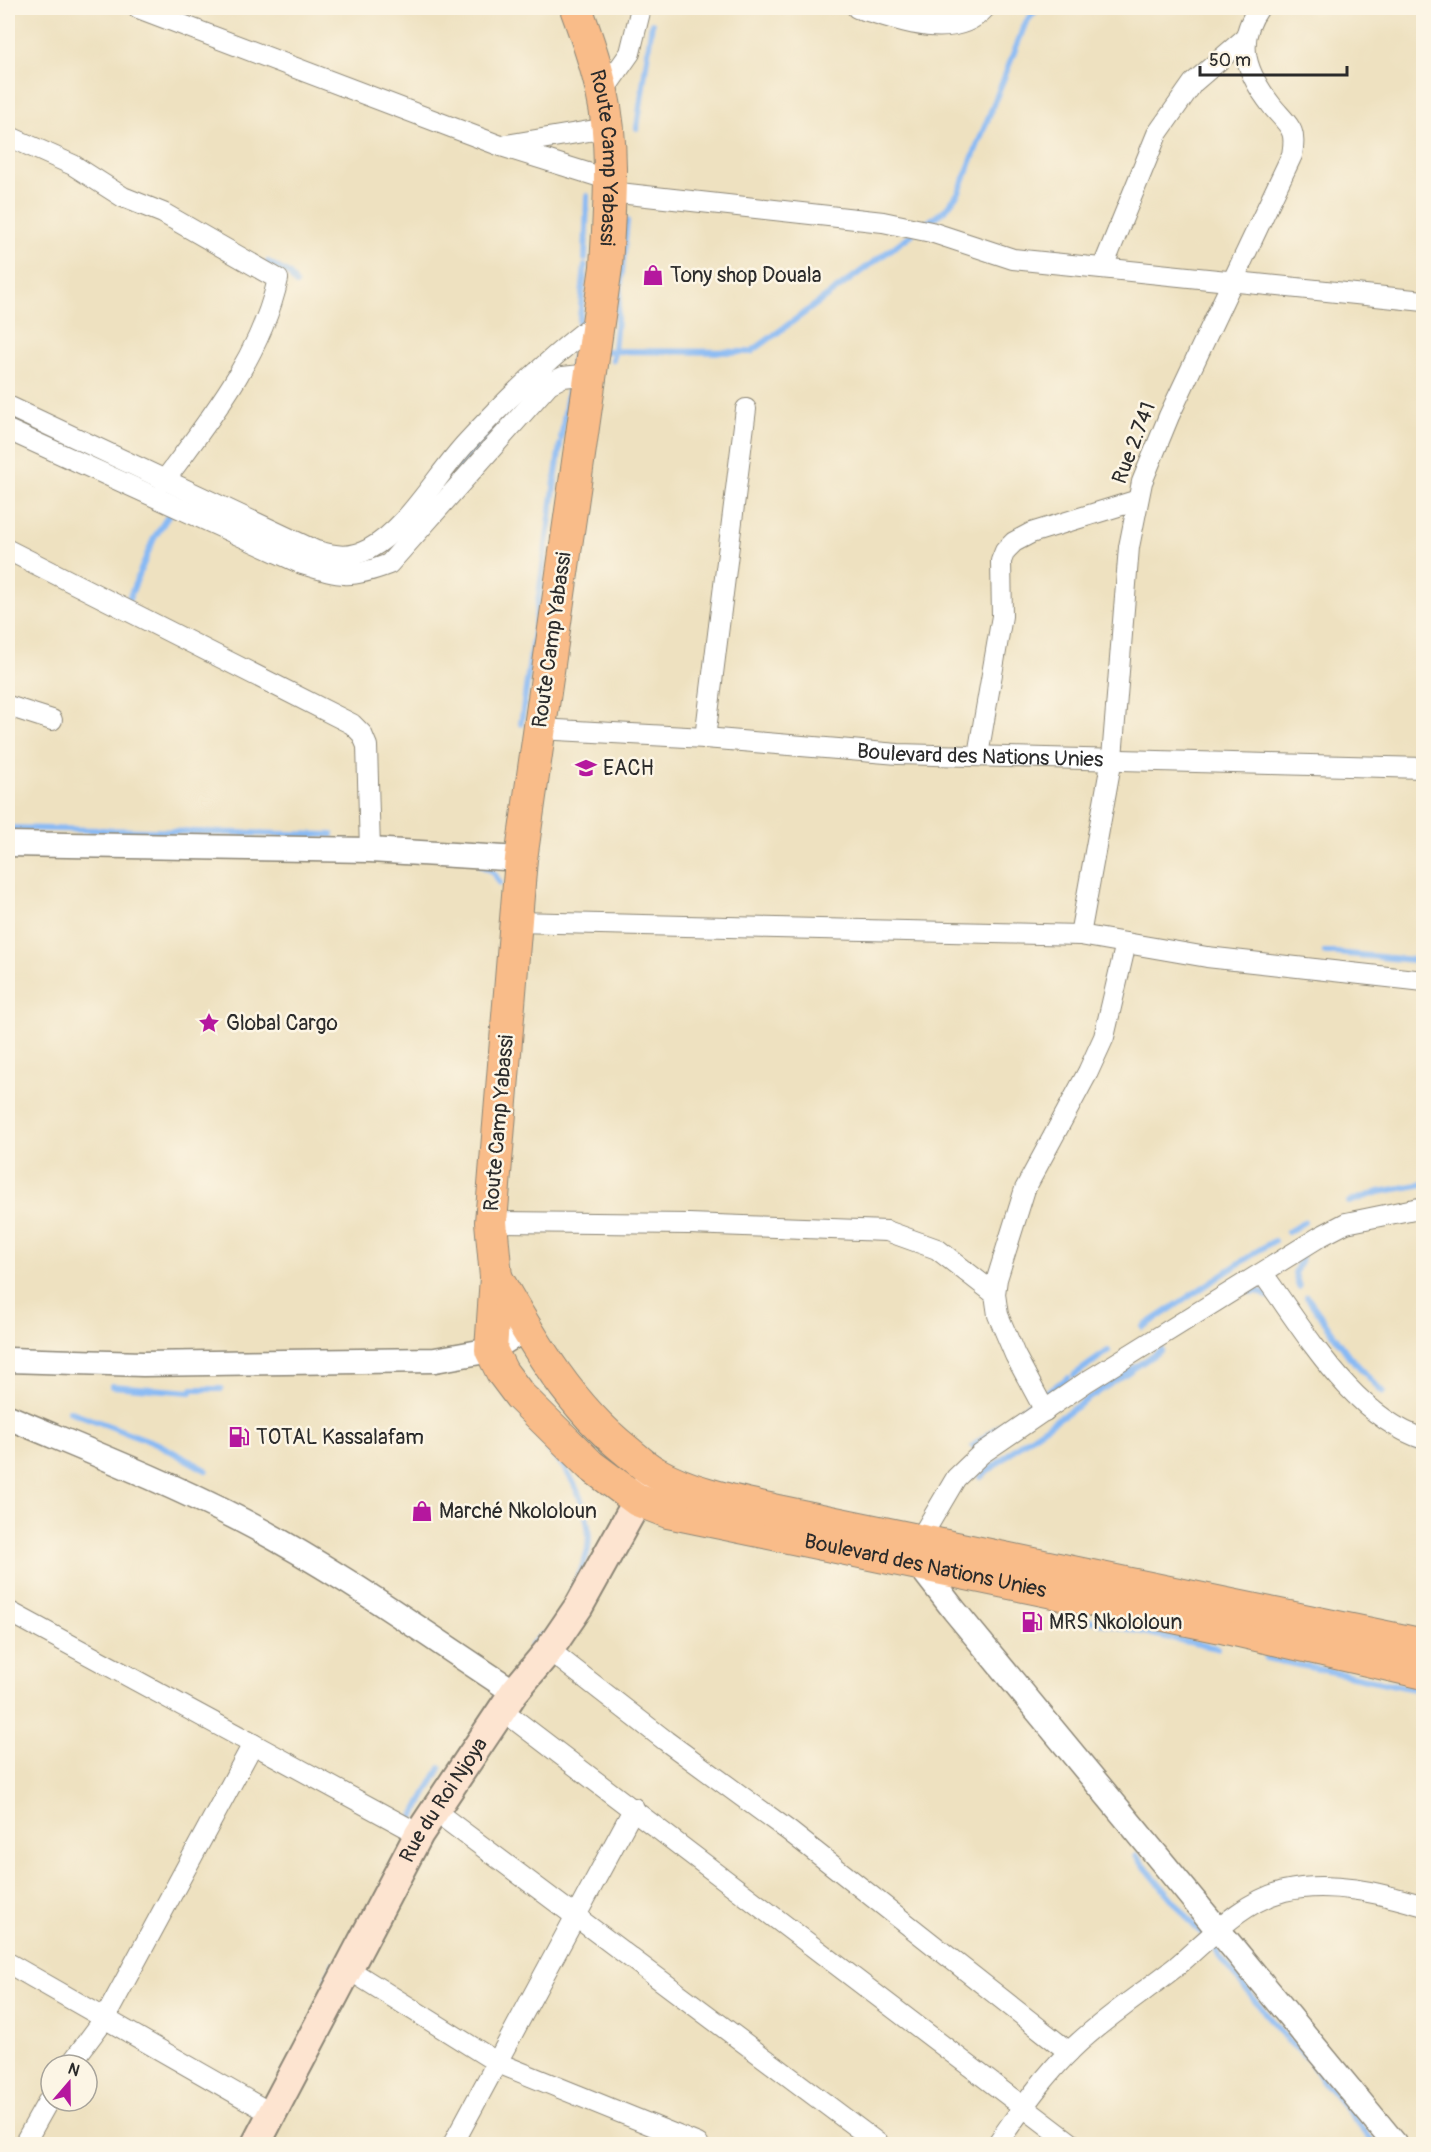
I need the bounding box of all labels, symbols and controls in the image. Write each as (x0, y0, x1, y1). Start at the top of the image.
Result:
scale bar (1200, 39, 1347, 77)
text: 50 m (1209, 49, 1251, 72)
street label: Route Camp Yabassi (584, 67, 624, 247)
place label: Tony shop Douala (670, 262, 822, 289)
shop icon: Tony shop Douala (641, 263, 665, 287)
street label: Rue 2.741 (1106, 398, 1162, 488)
street label: Route Camp Yabassi (526, 550, 578, 729)
street label: Boulevard des Nations Unies (856, 737, 1104, 773)
place label: EACH (603, 755, 654, 782)
school or university icon: EACH (574, 756, 598, 780)
place label: Global Cargo (226, 1010, 338, 1037)
place icon: Global Cargo (197, 1011, 221, 1035)
street label: Route Camp Yabassi (478, 1033, 520, 1212)
place label: TOTAL Kassalafam (256, 1424, 424, 1451)
fuel station icon: TOTAL Kassalafam (227, 1425, 251, 1449)
place label: Marché Nkololoun (439, 1498, 597, 1525)
shop icon: Marché Nkololoun (410, 1499, 434, 1523)
street label: Boulevard des Nations Unies (802, 1527, 1049, 1604)
place label: MRS Nkololoun (1049, 1609, 1182, 1636)
fuel station icon: MRS Nkololoun (1020, 1610, 1044, 1634)
street label: Rue du Roi Njoya (393, 1732, 493, 1867)
north arrow (39, 2053, 99, 2113)
text: N (65, 2059, 82, 2081)

